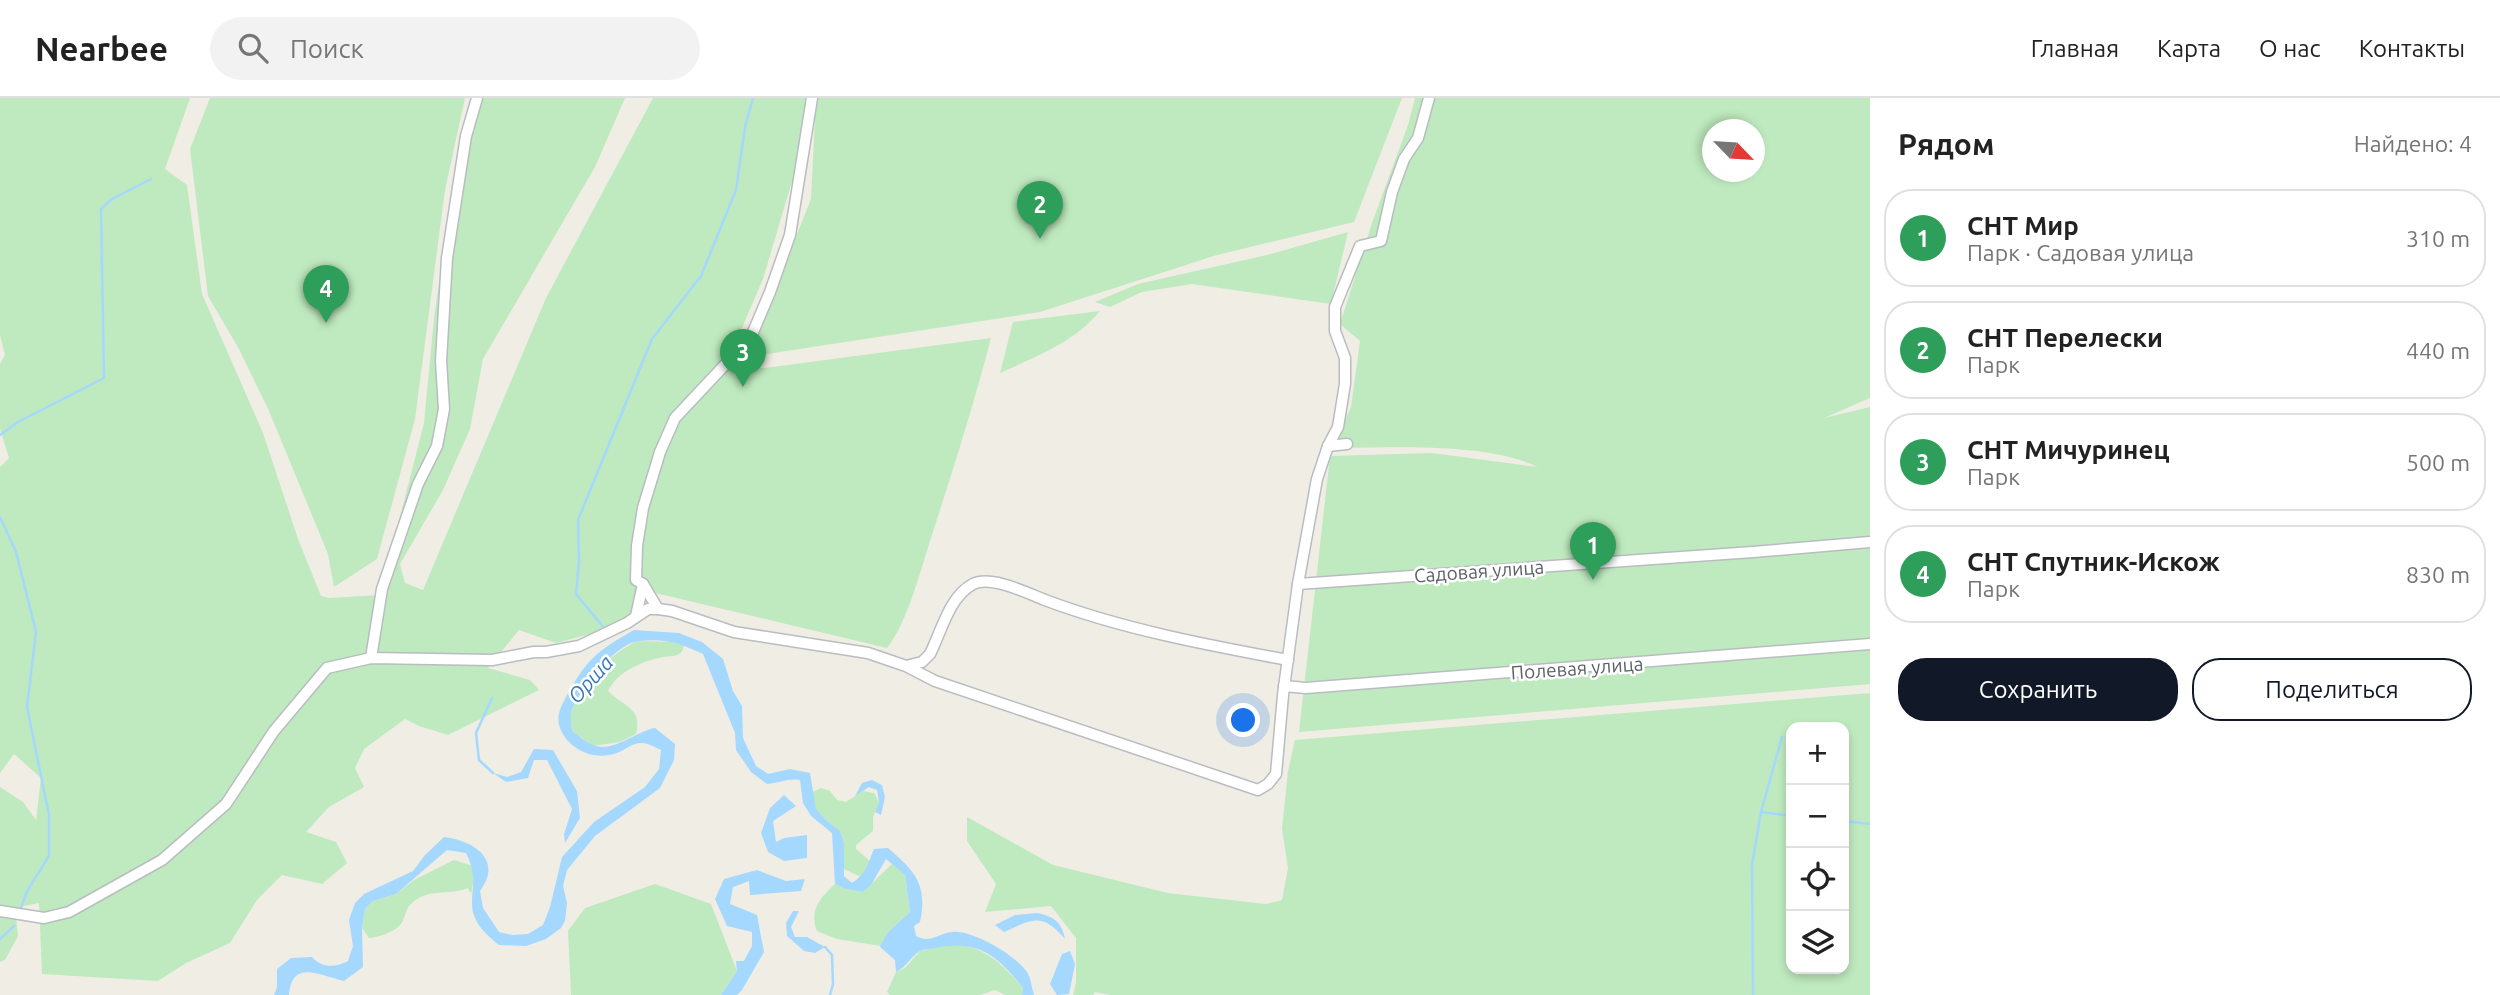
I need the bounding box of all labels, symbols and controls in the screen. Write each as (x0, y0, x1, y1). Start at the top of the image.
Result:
search box (210, 17, 700, 80)
icon: search (234, 29, 272, 67)
text: Nearbee (35, 30, 168, 67)
text: Поиск (290, 34, 364, 63)
text: Главная (2031, 35, 2119, 62)
text: Карта (2157, 35, 2221, 62)
text: О нас (2259, 35, 2321, 62)
text: Контакты (2359, 35, 2465, 62)
north arrow (1702, 119, 1765, 182)
text: Рядом (1898, 127, 1994, 161)
text: Найдено: 4 (2354, 131, 2472, 156)
pin: 2 (1017, 181, 1063, 239)
text: СНТ Мир (1967, 211, 2079, 240)
text: 1 (1917, 226, 1929, 251)
text: 310 m (2406, 226, 2470, 251)
text: Парк · Садовая улица (1967, 240, 2194, 265)
pin: 4 (303, 265, 349, 323)
text: СНТ Перелески (1967, 323, 2163, 352)
pin: 3 (720, 329, 766, 387)
text: 2 (1917, 338, 1929, 363)
text: 440 m (2406, 338, 2470, 363)
text: Парк (1967, 352, 2020, 377)
text: СНТ Мичуринец (1967, 435, 2170, 464)
text: 3 (1917, 450, 1929, 475)
text: 500 m (2406, 450, 2470, 475)
text: Парк (1967, 464, 2020, 489)
pin: 1 (1570, 522, 1616, 580)
text: СНТ Спутник-Искож (1967, 547, 2220, 576)
street label: Садовая улица (1413, 555, 1545, 587)
text: 4 (1917, 562, 1929, 587)
text: 830 m (2406, 562, 2470, 587)
text: Парк (1967, 576, 2020, 601)
water label: Орша (562, 650, 618, 708)
street label: Полевая улица (1510, 652, 1644, 684)
button: Сохранить (1898, 658, 2178, 721)
button: Поделиться (2192, 658, 2472, 721)
your location (1226, 703, 1260, 737)
map controls (1786, 722, 1849, 974)
button: + (1786, 722, 1849, 785)
button: − (1786, 785, 1849, 848)
button: locate (1786, 848, 1849, 911)
button: layers (1786, 911, 1849, 974)

